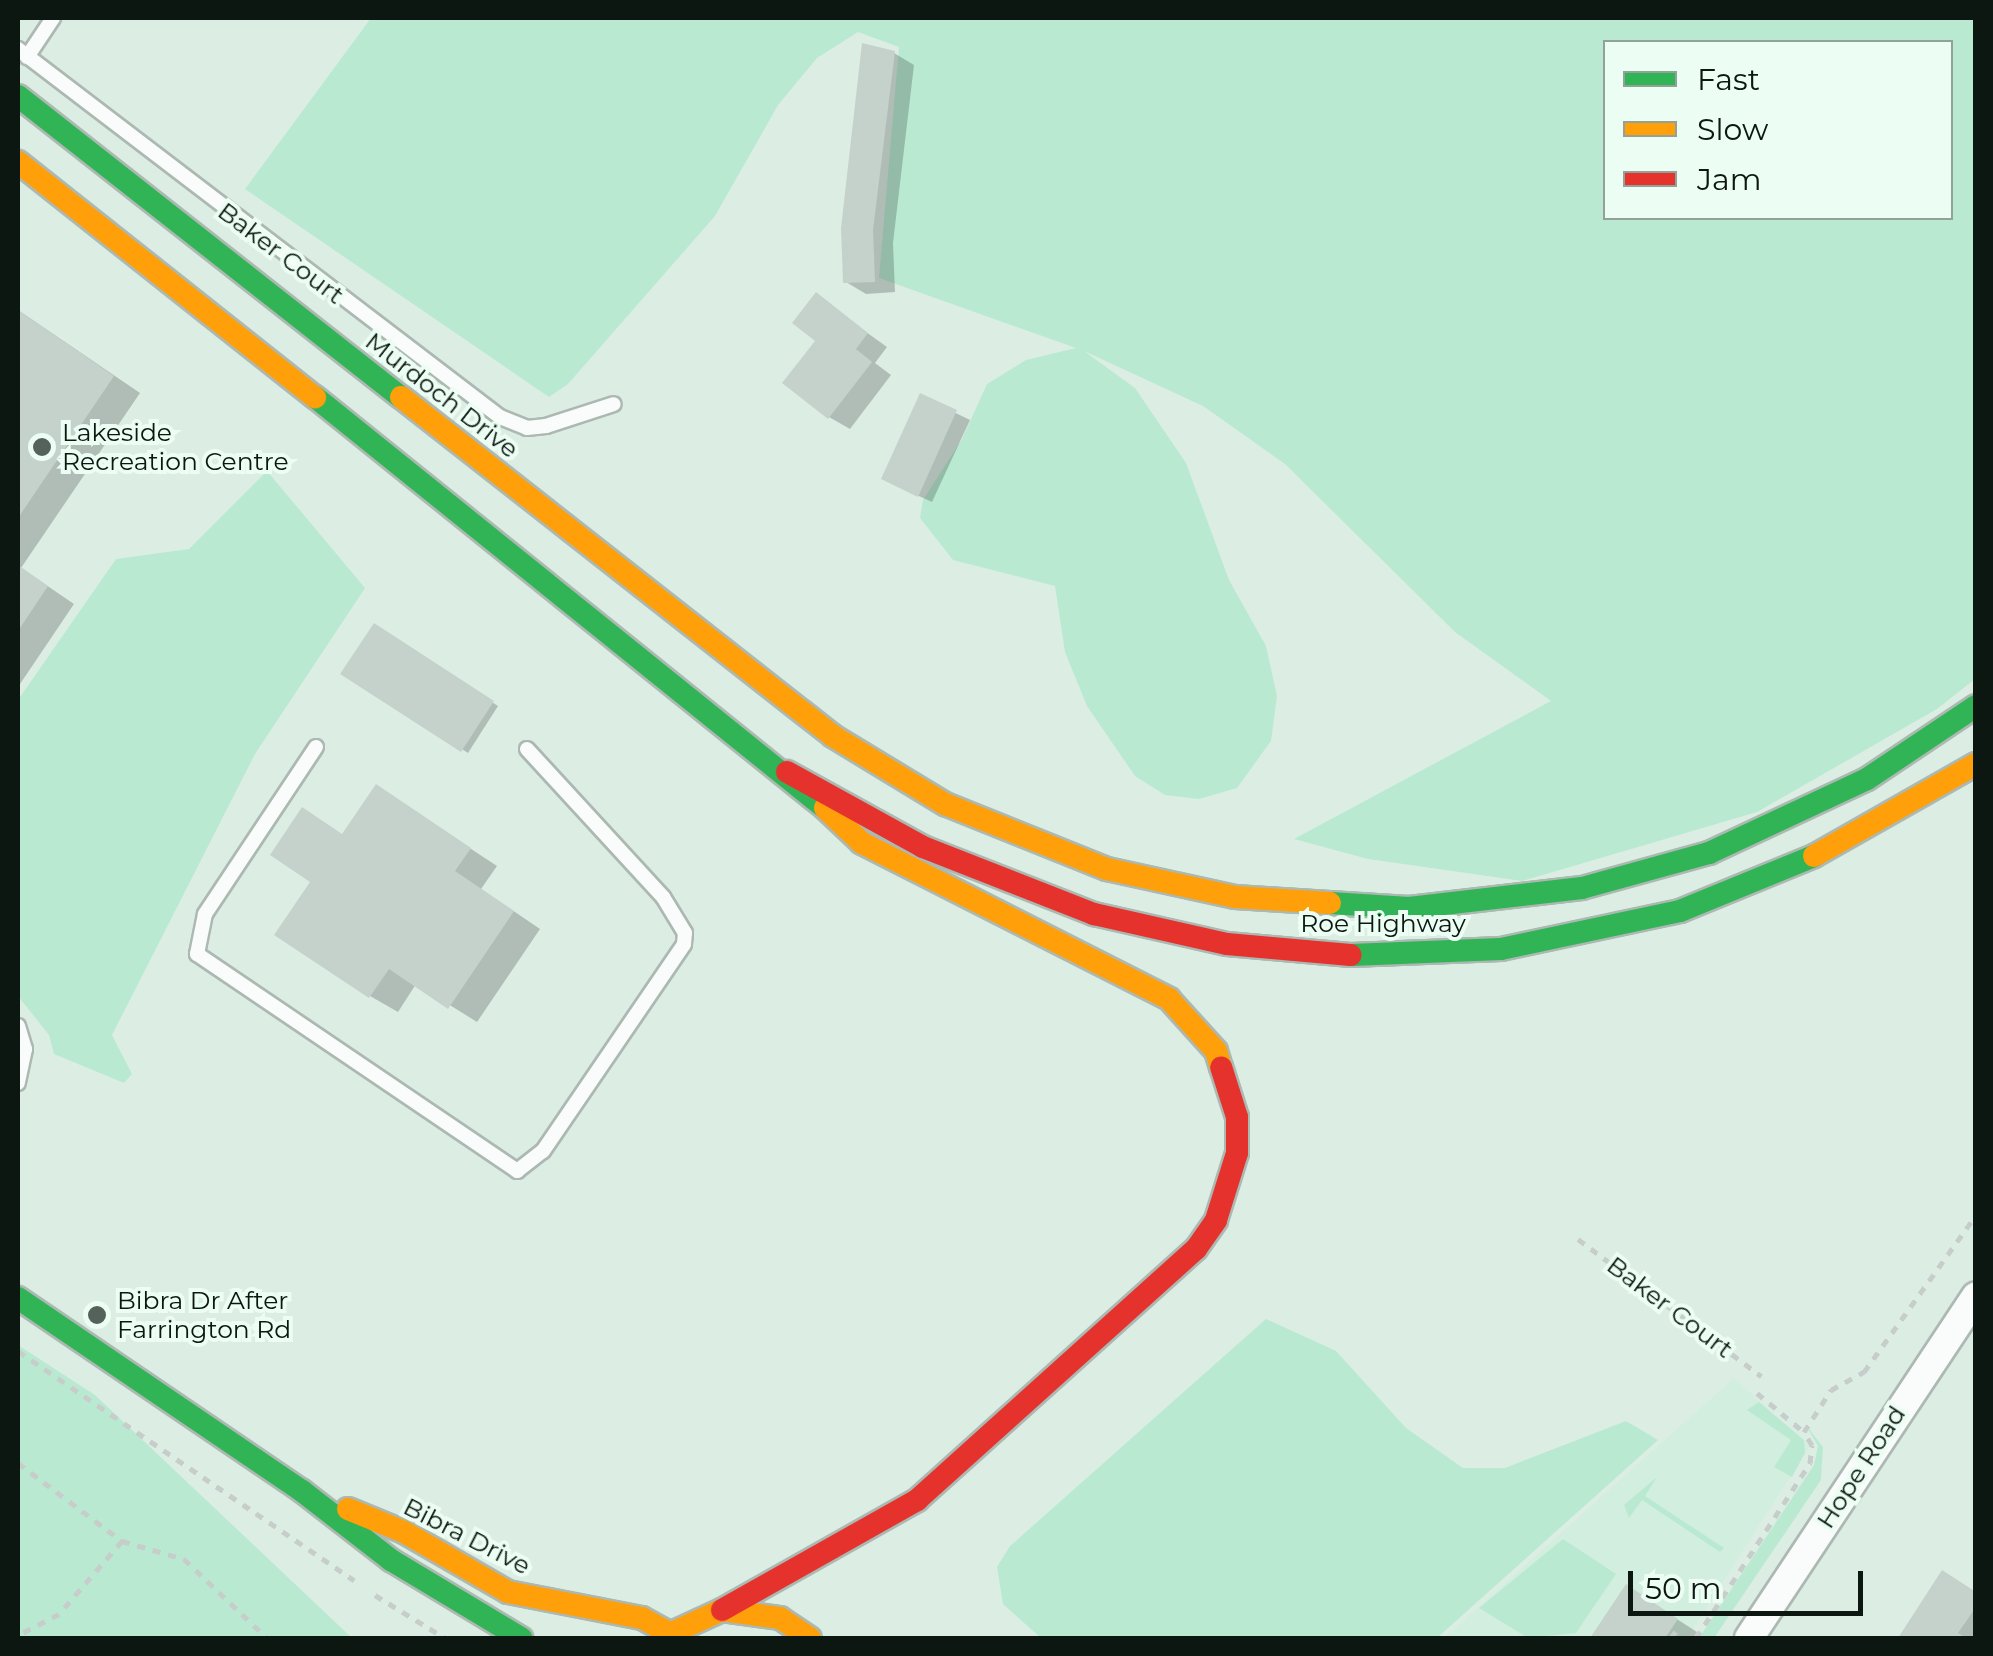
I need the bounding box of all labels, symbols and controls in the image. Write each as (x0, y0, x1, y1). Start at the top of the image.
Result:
legend (1603, 40, 1953, 220)
text: Fast (1697, 61, 1760, 98)
text: Slow (1697, 111, 1768, 148)
text: Jam (1697, 161, 1762, 198)
street label: Baker Court (212, 196, 350, 310)
street label: Murdoch Drive (360, 326, 524, 464)
place label: Lakeside Recreation Centre (62, 418, 289, 477)
marker: Lakeside Recreation Centre (31, 436, 53, 458)
street label: Roe Highway (1300, 908, 1466, 938)
street label: Baker Court (1601, 1250, 1739, 1364)
place label: Bibra Dr After Farrington Rd (117, 1286, 291, 1345)
marker: Bibra Dr After Farrington Rd (86, 1304, 108, 1326)
street label: Hope Road (1810, 1400, 1912, 1534)
street label: Bibra Drive (399, 1491, 535, 1581)
scale bar (1633, 1551, 1868, 1613)
text: 50 m (1645, 1570, 1722, 1607)

